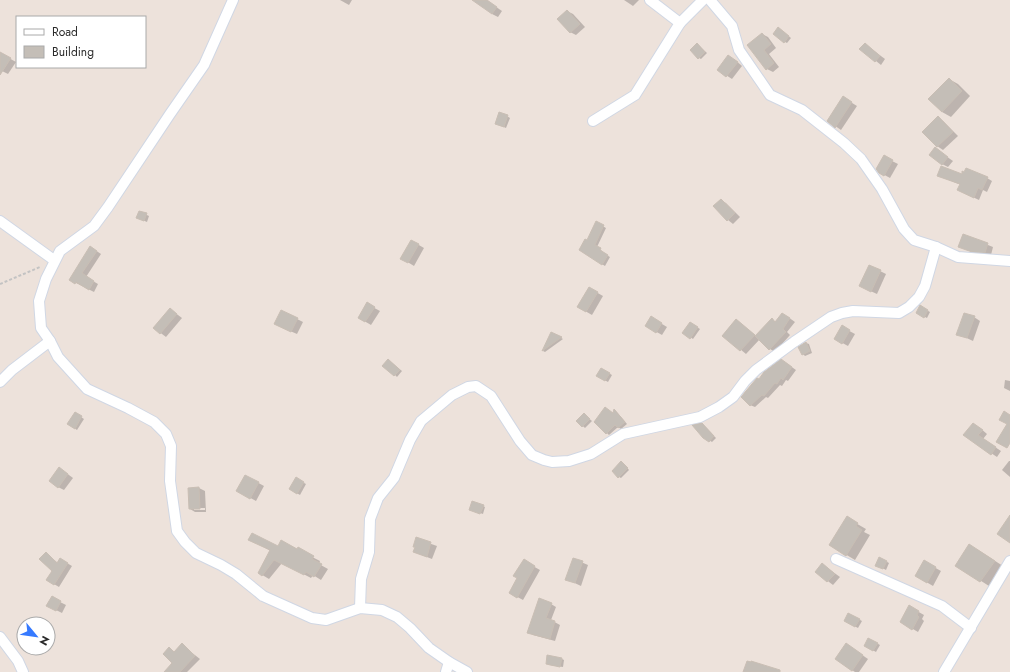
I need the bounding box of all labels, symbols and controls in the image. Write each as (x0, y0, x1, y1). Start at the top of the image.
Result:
legend (16, 16, 146, 68)
text: Road (52, 23, 78, 41)
text: Building (52, 43, 94, 61)
north arrow (16, 616, 56, 656)
text: N (36, 633, 54, 649)

